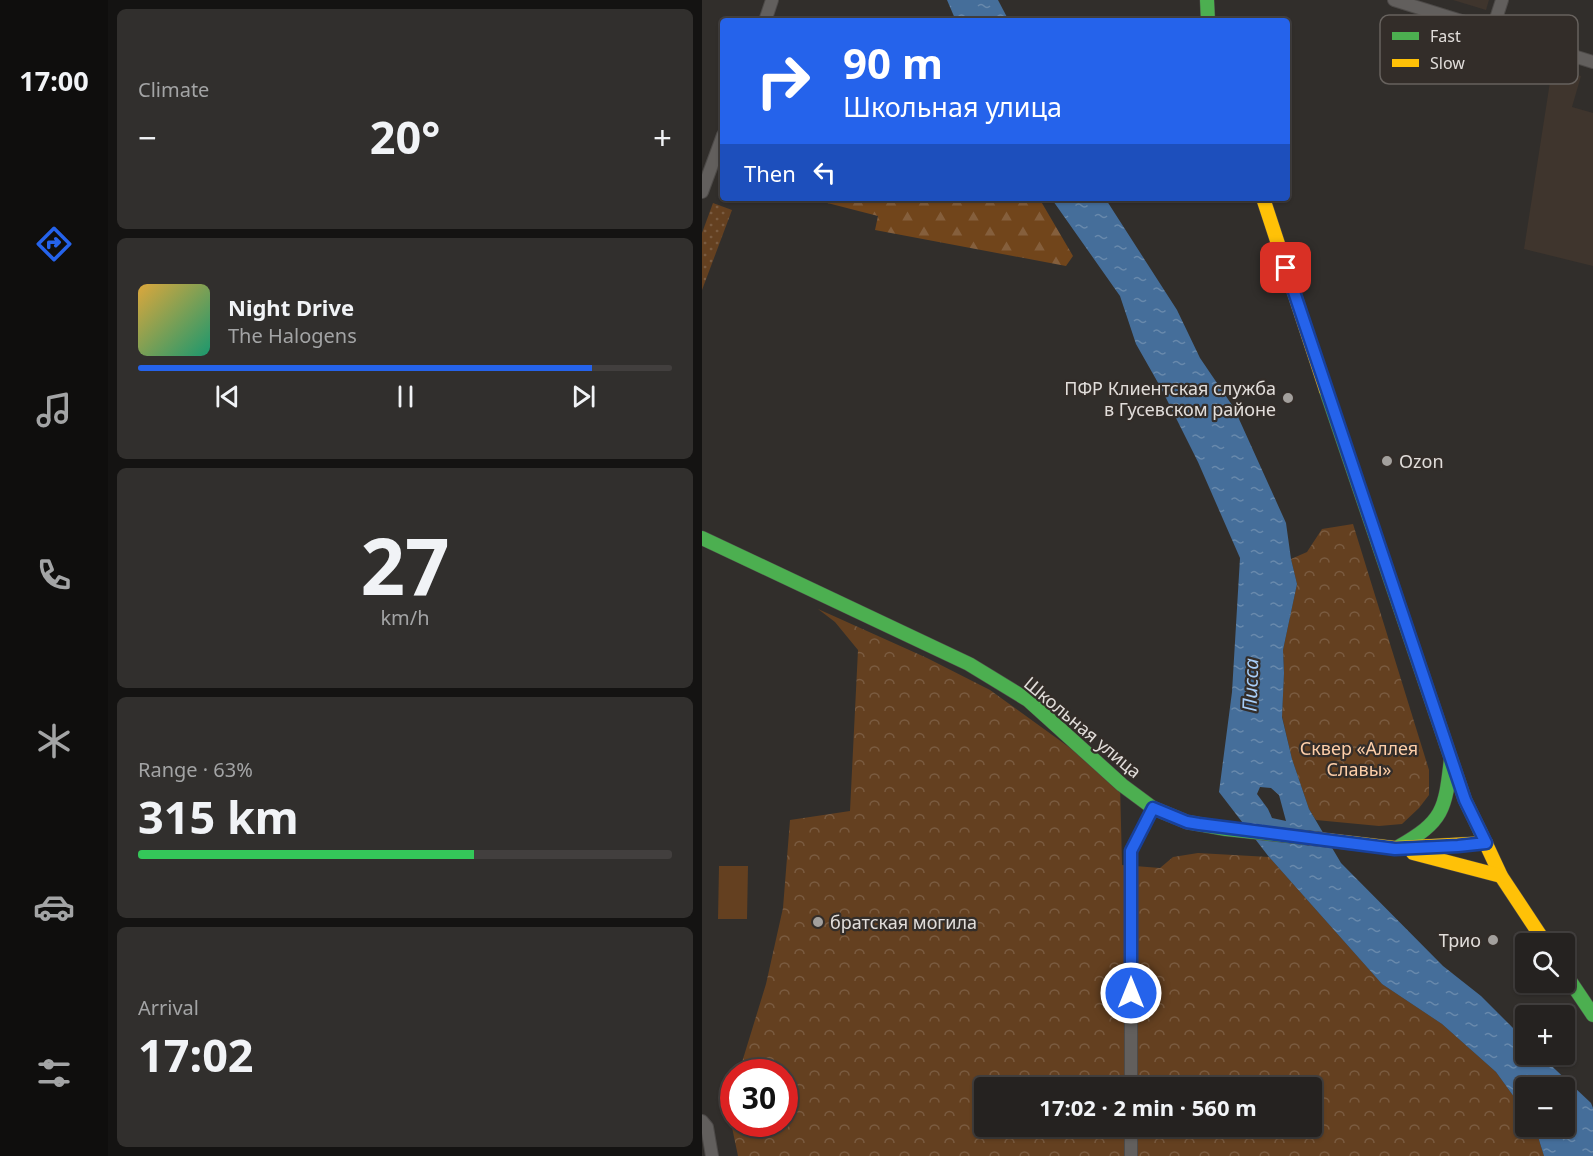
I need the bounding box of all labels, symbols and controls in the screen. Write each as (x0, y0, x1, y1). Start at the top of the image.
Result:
legend (1380, 15, 1578, 84)
text: Fast (1430, 25, 1461, 47)
text: 90 m (843, 34, 943, 91)
icon: right (744, 42, 822, 120)
text: Slow (1430, 52, 1465, 74)
text: 17:00 (19, 62, 89, 99)
text: Climate (138, 76, 209, 103)
text: Школьная улица (843, 88, 1062, 125)
text: 20° (370, 106, 440, 167)
text: − (138, 115, 157, 160)
text: + (653, 115, 672, 160)
icon: left (808, 156, 841, 189)
text: Then (744, 158, 796, 188)
icon: directions (33, 223, 75, 265)
pin (1260, 242, 1311, 293)
icon: arrive (1269, 251, 1302, 284)
text: Night Drive (228, 292, 354, 322)
text: The Halogens (228, 322, 357, 349)
place label: ПФР Клиентская служба в Гусевском районе (1064, 376, 1276, 421)
icon: previous (211, 380, 244, 413)
icon: pause (389, 380, 422, 413)
icon: next (567, 380, 600, 413)
icon: music (33, 389, 75, 431)
marker: ПФР Клиентская служба в Гусевском районе (1281, 391, 1295, 405)
place label: Ozon (1399, 449, 1444, 473)
marker: Ozon (1380, 454, 1394, 468)
text: 27 (360, 512, 450, 618)
icon: phone (33, 554, 75, 596)
text: km/h (380, 604, 430, 631)
water label: Писса (1236, 658, 1264, 712)
street label: Школьная улица (1019, 671, 1147, 783)
icon: climate (33, 720, 75, 762)
park label: Сквер «Аллея Славы» (1300, 736, 1418, 781)
text: Range · 63% (138, 756, 253, 783)
text: 315 km (138, 786, 299, 847)
icon: car (33, 886, 75, 928)
place label: братская могила (830, 910, 977, 934)
marker: братская могила (811, 915, 825, 929)
place label: Трио (1439, 928, 1481, 952)
marker: Трио (1486, 933, 1500, 947)
map controls (1515, 933, 1575, 1137)
button: search (1515, 933, 1575, 993)
position arrow (1099, 961, 1163, 1025)
text: Arrival (138, 994, 199, 1021)
button: + (1515, 1005, 1575, 1065)
text: 17:02 (138, 1024, 254, 1085)
icon: filters (33, 1052, 75, 1094)
speed limit sign: 30 (720, 1059, 798, 1137)
button: − (1515, 1077, 1575, 1137)
text: 17:02 · 2 min · 560 m (1039, 1092, 1257, 1122)

